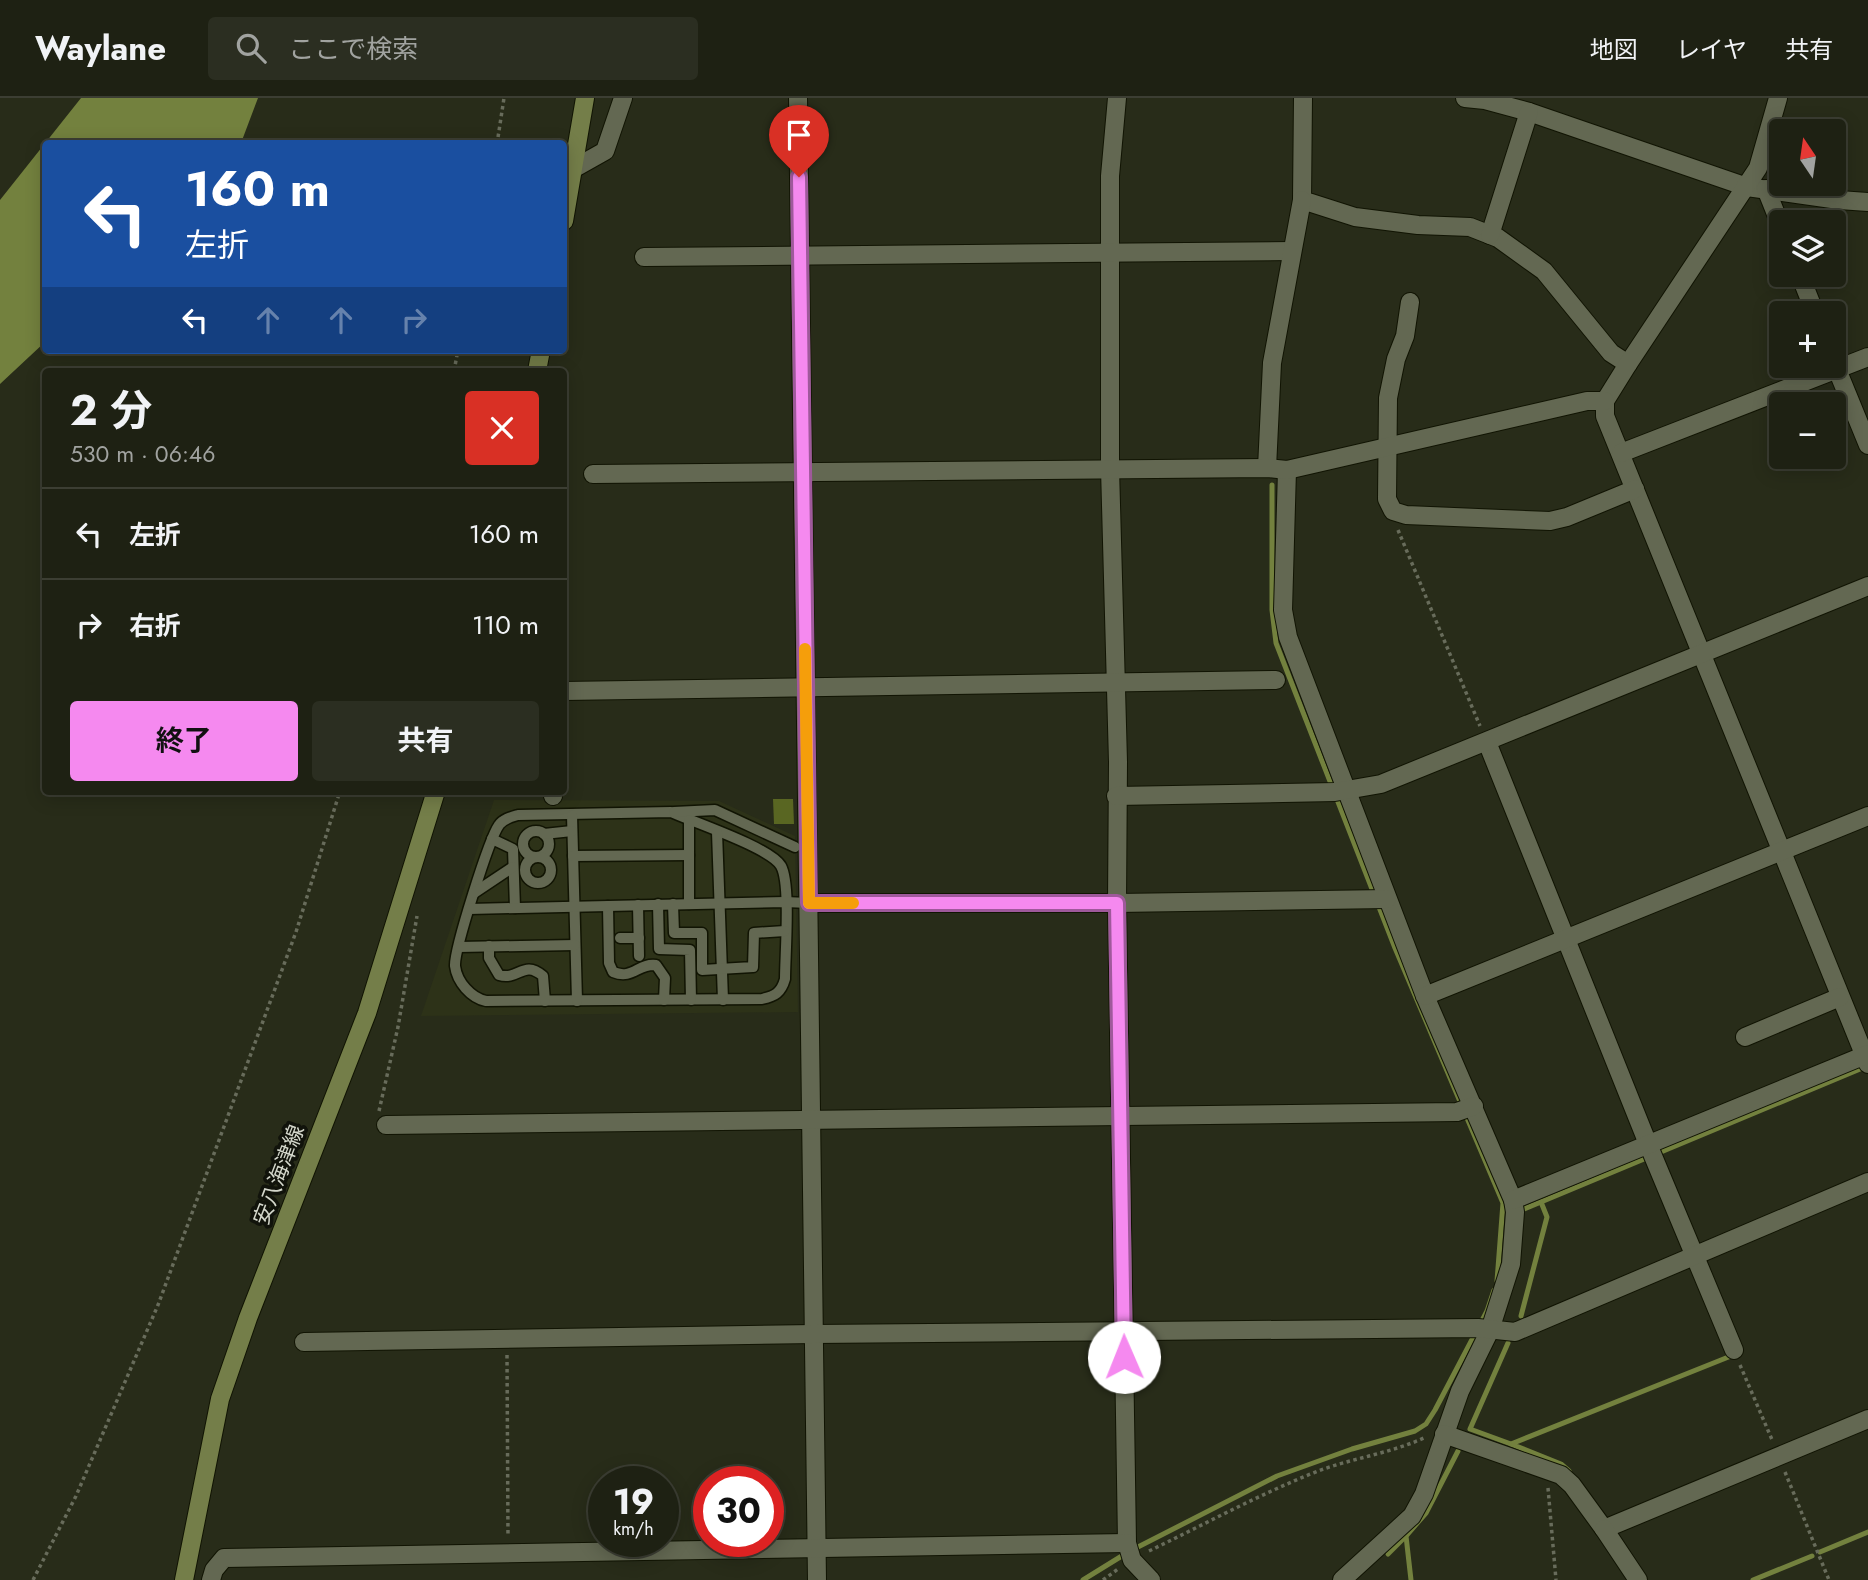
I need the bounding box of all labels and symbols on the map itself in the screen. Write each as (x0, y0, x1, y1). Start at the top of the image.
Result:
pin (769, 105, 829, 177)
north arrow (1769, 119, 1846, 196)
street label: 安八海津線 (246, 1121, 312, 1229)
position arrow (1087, 1320, 1161, 1394)
speed limit sign: 30 (693, 1466, 784, 1557)

